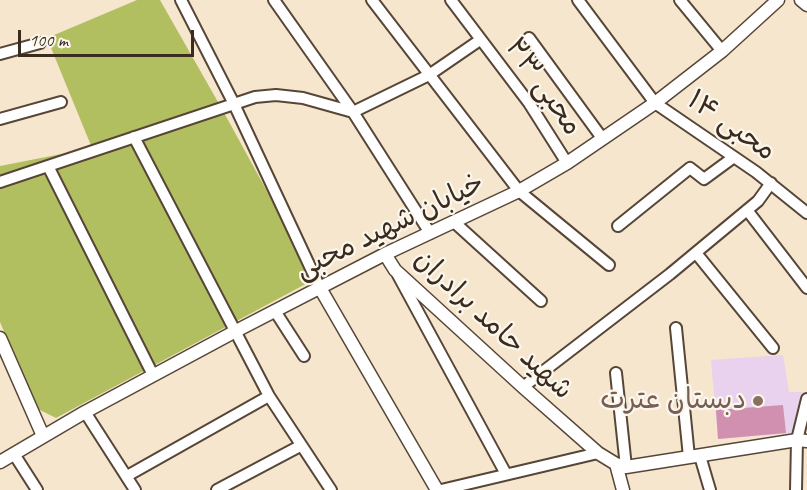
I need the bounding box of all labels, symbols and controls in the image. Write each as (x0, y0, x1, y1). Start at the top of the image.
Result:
scale bar (21, 18, 196, 56)
text: 100 m (29, 29, 68, 51)
street label: محبی ۲۳ (497, 32, 589, 142)
street label: محبی ۱۴ (680, 83, 782, 169)
street label: خیابان شهید محبی (290, 167, 490, 287)
street label: شهید حامد برادران (407, 243, 579, 407)
place label: دبستان عترت (600, 384, 746, 418)
marker: دبستان عترت (751, 394, 765, 408)

